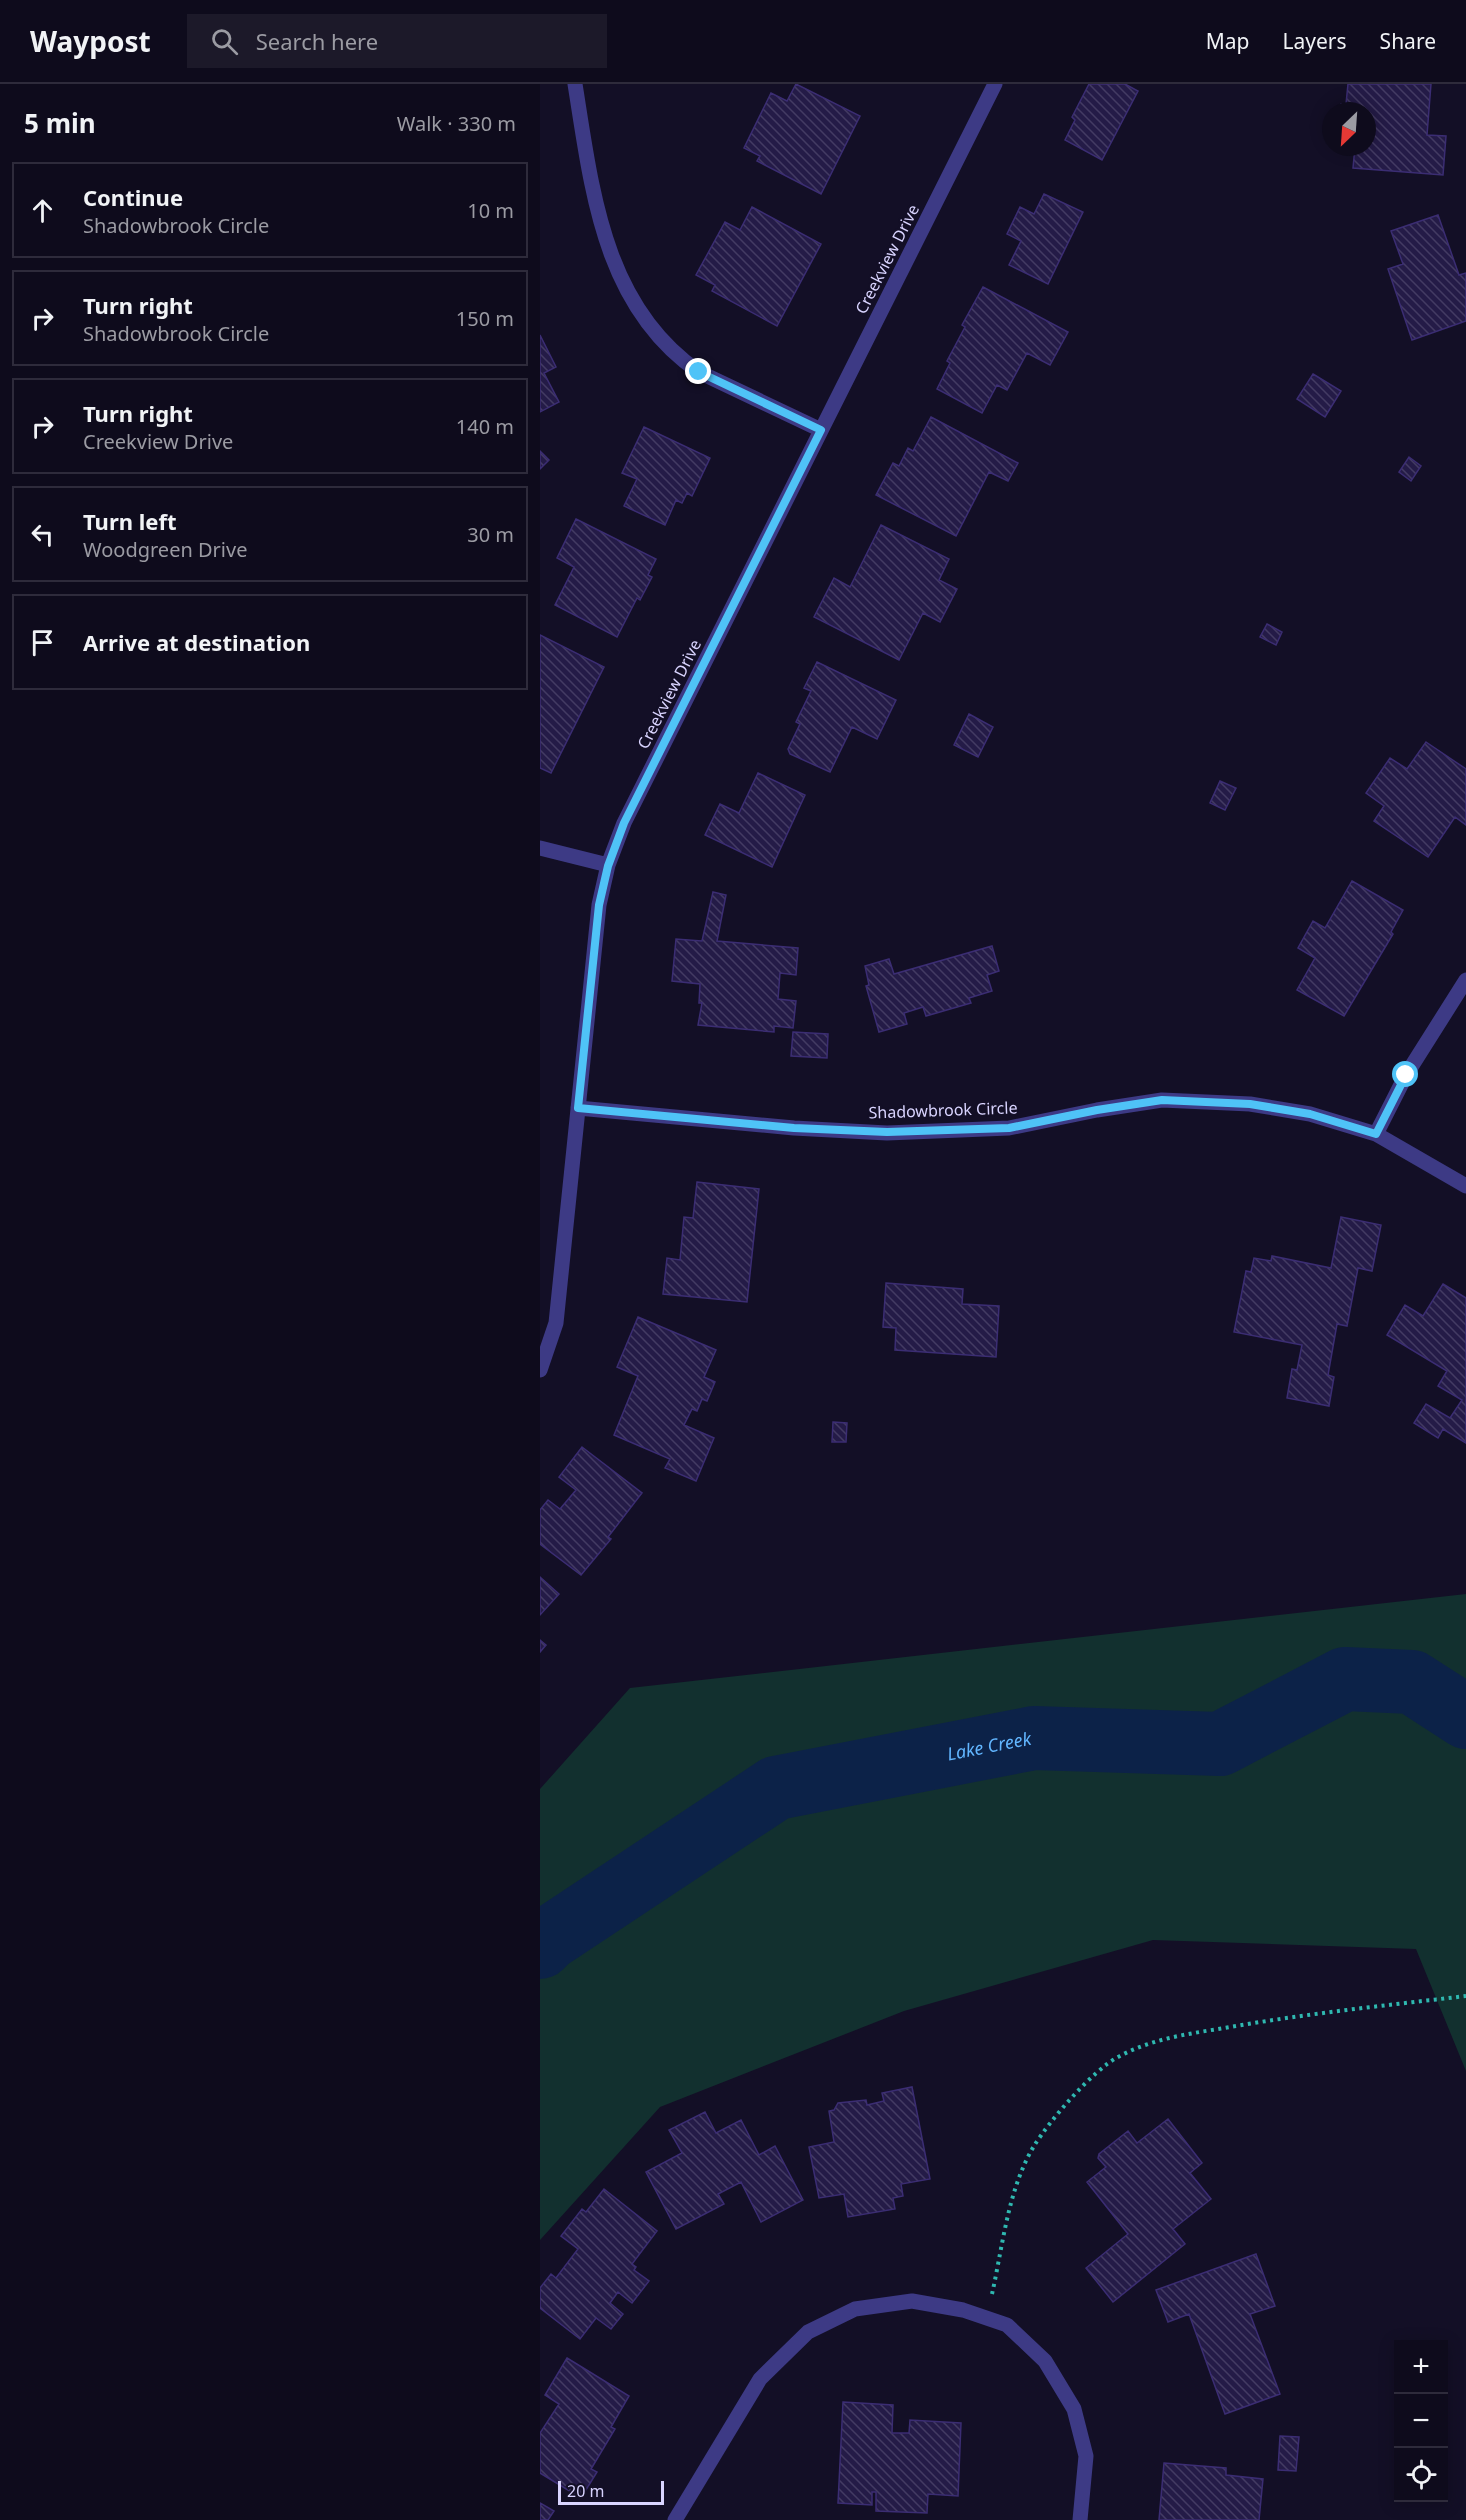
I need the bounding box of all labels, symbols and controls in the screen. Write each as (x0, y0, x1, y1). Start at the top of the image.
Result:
search box (187, 14, 607, 68)
text: Waypost (30, 22, 151, 60)
icon: search (208, 25, 241, 58)
text: Search here (256, 26, 378, 56)
text: Map (1206, 27, 1250, 55)
text: Layers (1283, 27, 1347, 55)
text: Share (1380, 27, 1436, 55)
north arrow (1322, 102, 1376, 156)
text: 5 min (24, 105, 96, 141)
text: Walk · 330 m (397, 110, 516, 137)
text: Continue (83, 182, 183, 212)
icon: ahead (26, 194, 59, 227)
text: 10 m (467, 197, 514, 224)
street label: Creekview Drive (850, 200, 924, 318)
text: Shadowbrook Circle (83, 212, 269, 239)
text: Turn right (83, 290, 193, 320)
icon: right (26, 302, 59, 335)
text: 150 m (456, 305, 514, 332)
text: Shadowbrook Circle (83, 320, 269, 347)
route end (685, 358, 711, 384)
text: Turn right (83, 398, 193, 428)
icon: right (26, 410, 59, 443)
text: 140 m (456, 413, 514, 440)
text: Creekview Drive (83, 428, 233, 455)
text: Turn left (83, 506, 177, 536)
icon: left (26, 518, 59, 551)
text: 30 m (467, 521, 514, 548)
text: Woodgreen Drive (83, 536, 247, 563)
icon: arrive (26, 626, 59, 659)
text: Arrive at destination (83, 627, 310, 657)
street label: Creekview Drive (632, 635, 706, 753)
route start (1392, 1061, 1418, 1087)
street label: Shadowbrook Circle (868, 1096, 1018, 1124)
water label: Lake Creek (945, 1726, 1034, 1766)
map controls (1394, 2340, 1448, 2502)
button: + (1394, 2340, 1448, 2394)
button: − (1394, 2394, 1448, 2448)
button: locate (1394, 2448, 1448, 2502)
scale bar (558, 2478, 664, 2506)
text: 20 m (567, 2480, 604, 2502)

